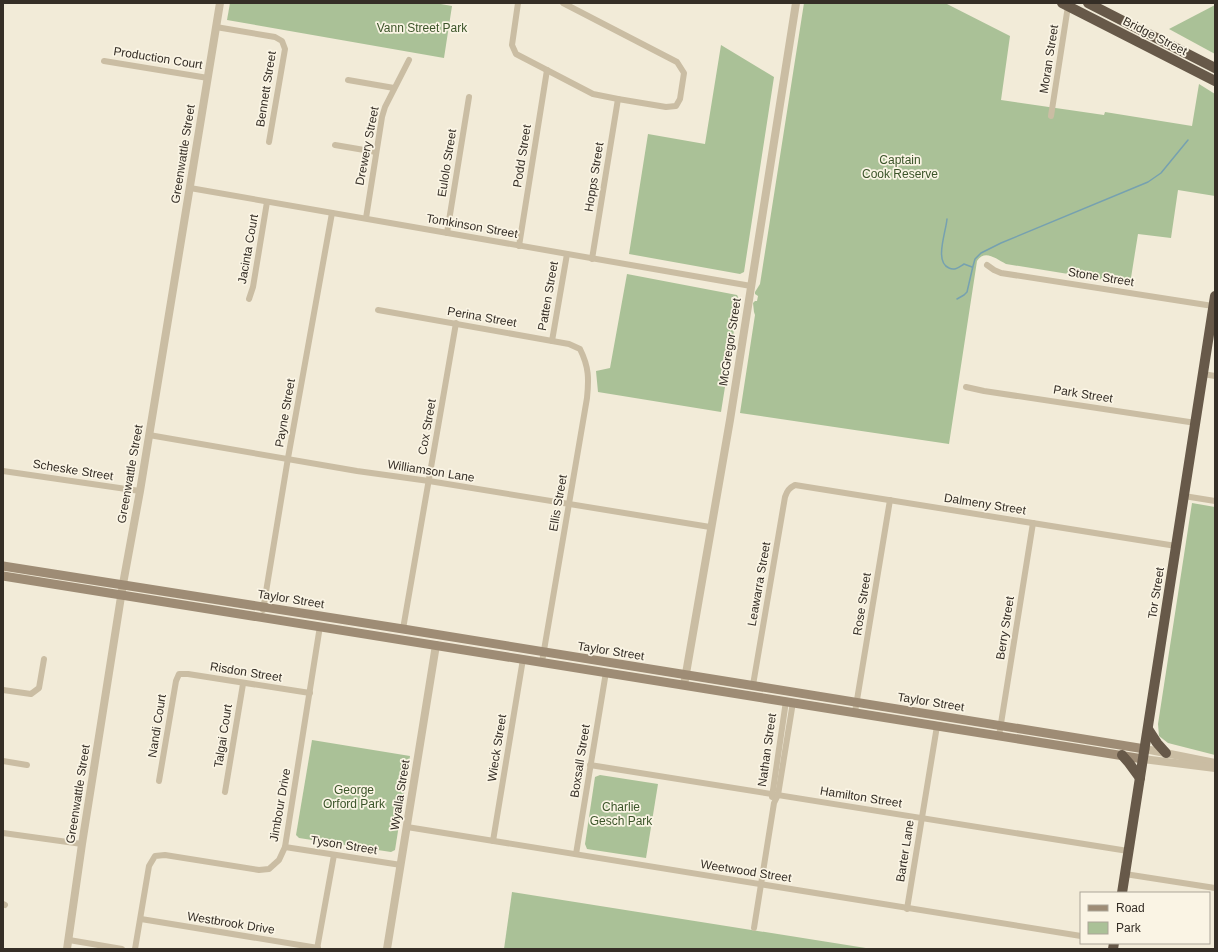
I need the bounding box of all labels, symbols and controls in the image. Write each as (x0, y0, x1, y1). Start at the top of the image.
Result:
street label: Bridge Street (1121, 14, 1190, 58)
park label: Vann Street Park (377, 21, 468, 35)
street label: Moran Street (1037, 23, 1061, 94)
street label: Production Court (112, 44, 204, 72)
street label: Bennett Street (253, 49, 279, 128)
street label: Greenwattle Street (168, 103, 198, 205)
street label: Drewery Street (352, 105, 382, 187)
street label: Podd Street (510, 123, 534, 188)
street label: Eulolo Street (435, 127, 459, 198)
street label: Hopps Street (582, 141, 606, 213)
park label: Captain Cook Reserve (862, 153, 938, 181)
street label: Tomkinson Street (425, 211, 520, 241)
street label: Jacinta Court (235, 212, 261, 285)
street label: Patten Street (535, 260, 561, 332)
street label: Stone Street (1067, 265, 1136, 289)
street label: McGregor Street (716, 296, 744, 387)
street label: Perina Street (446, 304, 518, 330)
street label: Payne Street (272, 377, 298, 448)
street label: Park Street (1052, 382, 1114, 406)
street label: Cox Street (415, 397, 439, 456)
street label: Greenwattle Street (114, 423, 146, 524)
street label: Scheske Street (32, 457, 115, 483)
street label: Williamson Lane (386, 457, 476, 485)
street label: Ellis Street (546, 473, 570, 532)
street label: Dalmeny Street (943, 491, 1028, 517)
street label: Leawarra Street (745, 540, 773, 627)
street label: Tor Street (1145, 566, 1167, 620)
street label: Rose Street (850, 571, 874, 636)
street label: Taylor Street (257, 587, 326, 611)
street label: Berry Street (993, 595, 1017, 661)
street label: Taylor Street (577, 639, 646, 663)
street label: Risdon Street (209, 659, 284, 685)
street label: Taylor Street (897, 690, 966, 714)
street label: Nandi Court (145, 693, 169, 759)
street label: Talgai Court (211, 703, 235, 769)
street label: Nathan Street (755, 712, 779, 788)
street label: Wieck Street (485, 713, 509, 783)
street label: Boxsall Street (567, 723, 593, 799)
street label: Greenwattle Street (63, 743, 93, 845)
street label: Wyalla Street (388, 758, 413, 831)
street label: Jimbour Drive (267, 767, 293, 843)
park label: George Orford Park (323, 783, 386, 811)
street label: Hamilton Street (819, 784, 904, 810)
park label: Charlie Gesch Park (590, 800, 653, 828)
street label: Barter Lane (893, 819, 917, 883)
street label: Tyson Street (310, 833, 379, 857)
street label: Weetwood Street (700, 857, 793, 885)
legend (1080, 892, 1210, 944)
text: Road (1116, 901, 1145, 915)
street label: Westbrook Drive (186, 909, 276, 937)
text: Park (1116, 921, 1142, 935)

